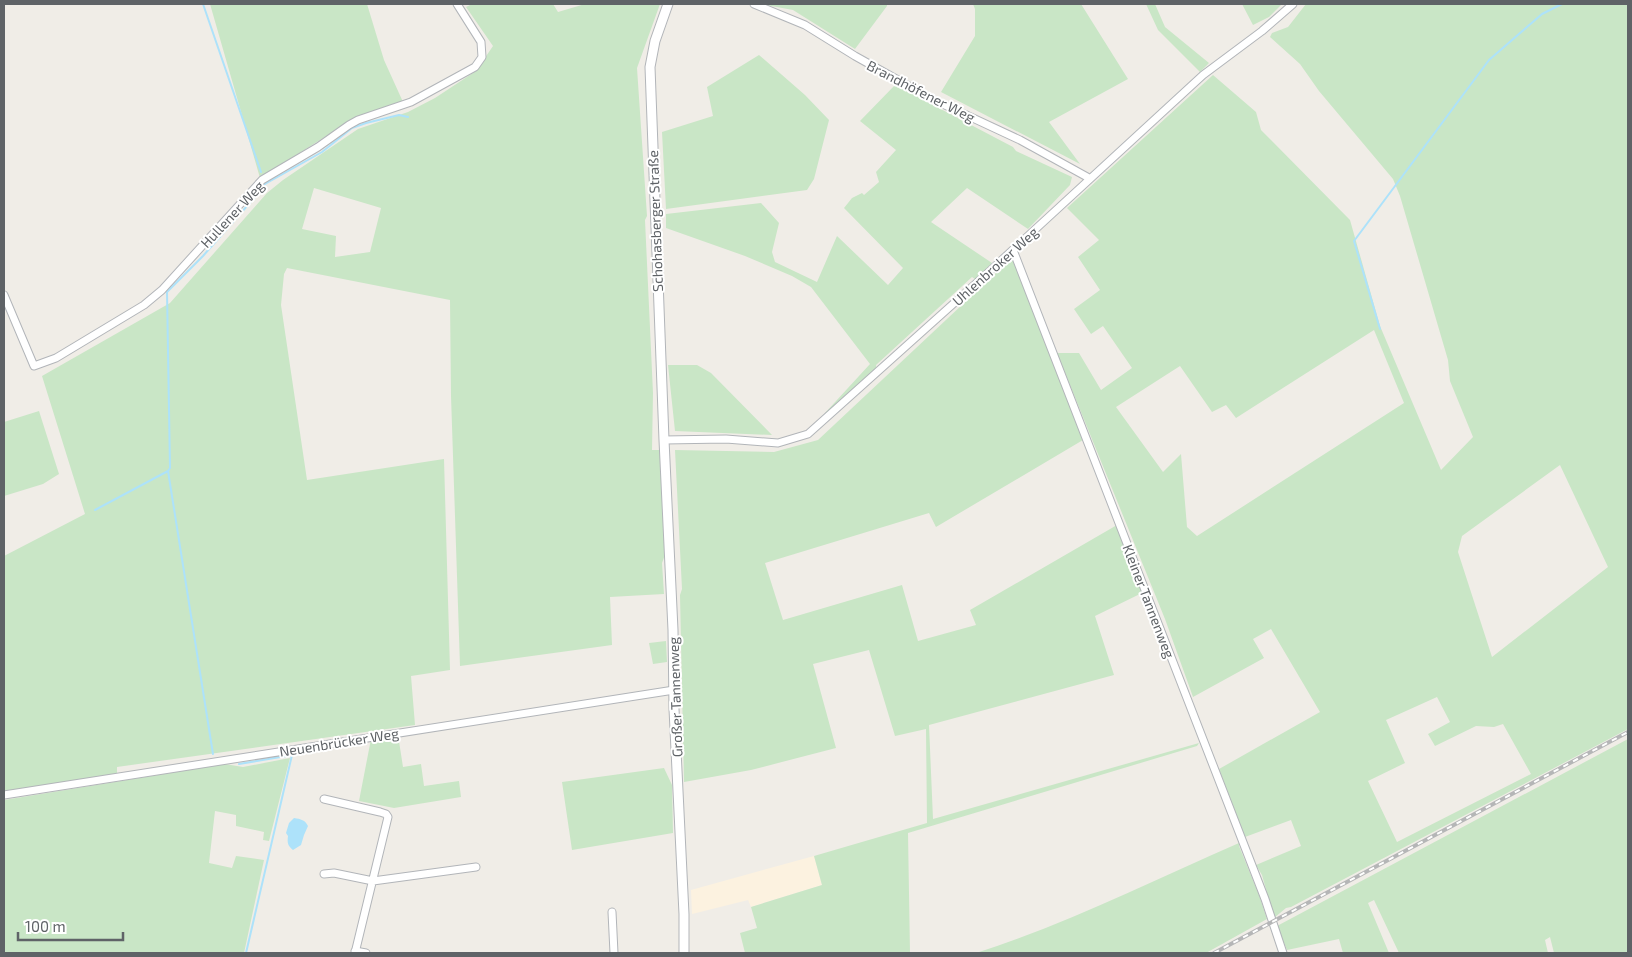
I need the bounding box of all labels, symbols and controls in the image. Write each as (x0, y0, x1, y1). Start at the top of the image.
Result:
street label: Brandhöfener Weg (864, 56, 978, 126)
street label: Schohasberger Straße (644, 150, 666, 292)
street label: Hullener Weg (197, 177, 267, 251)
street label: Uhlenbroker Weg (949, 223, 1042, 309)
street label: Kleiner Tannenweg (1119, 542, 1179, 660)
street label: Großer Tannenweg (664, 636, 686, 758)
street label: Neuenbrücker Weg (278, 724, 400, 760)
scale bar (18, 910, 122, 942)
text: 100 m (25, 917, 66, 935)

